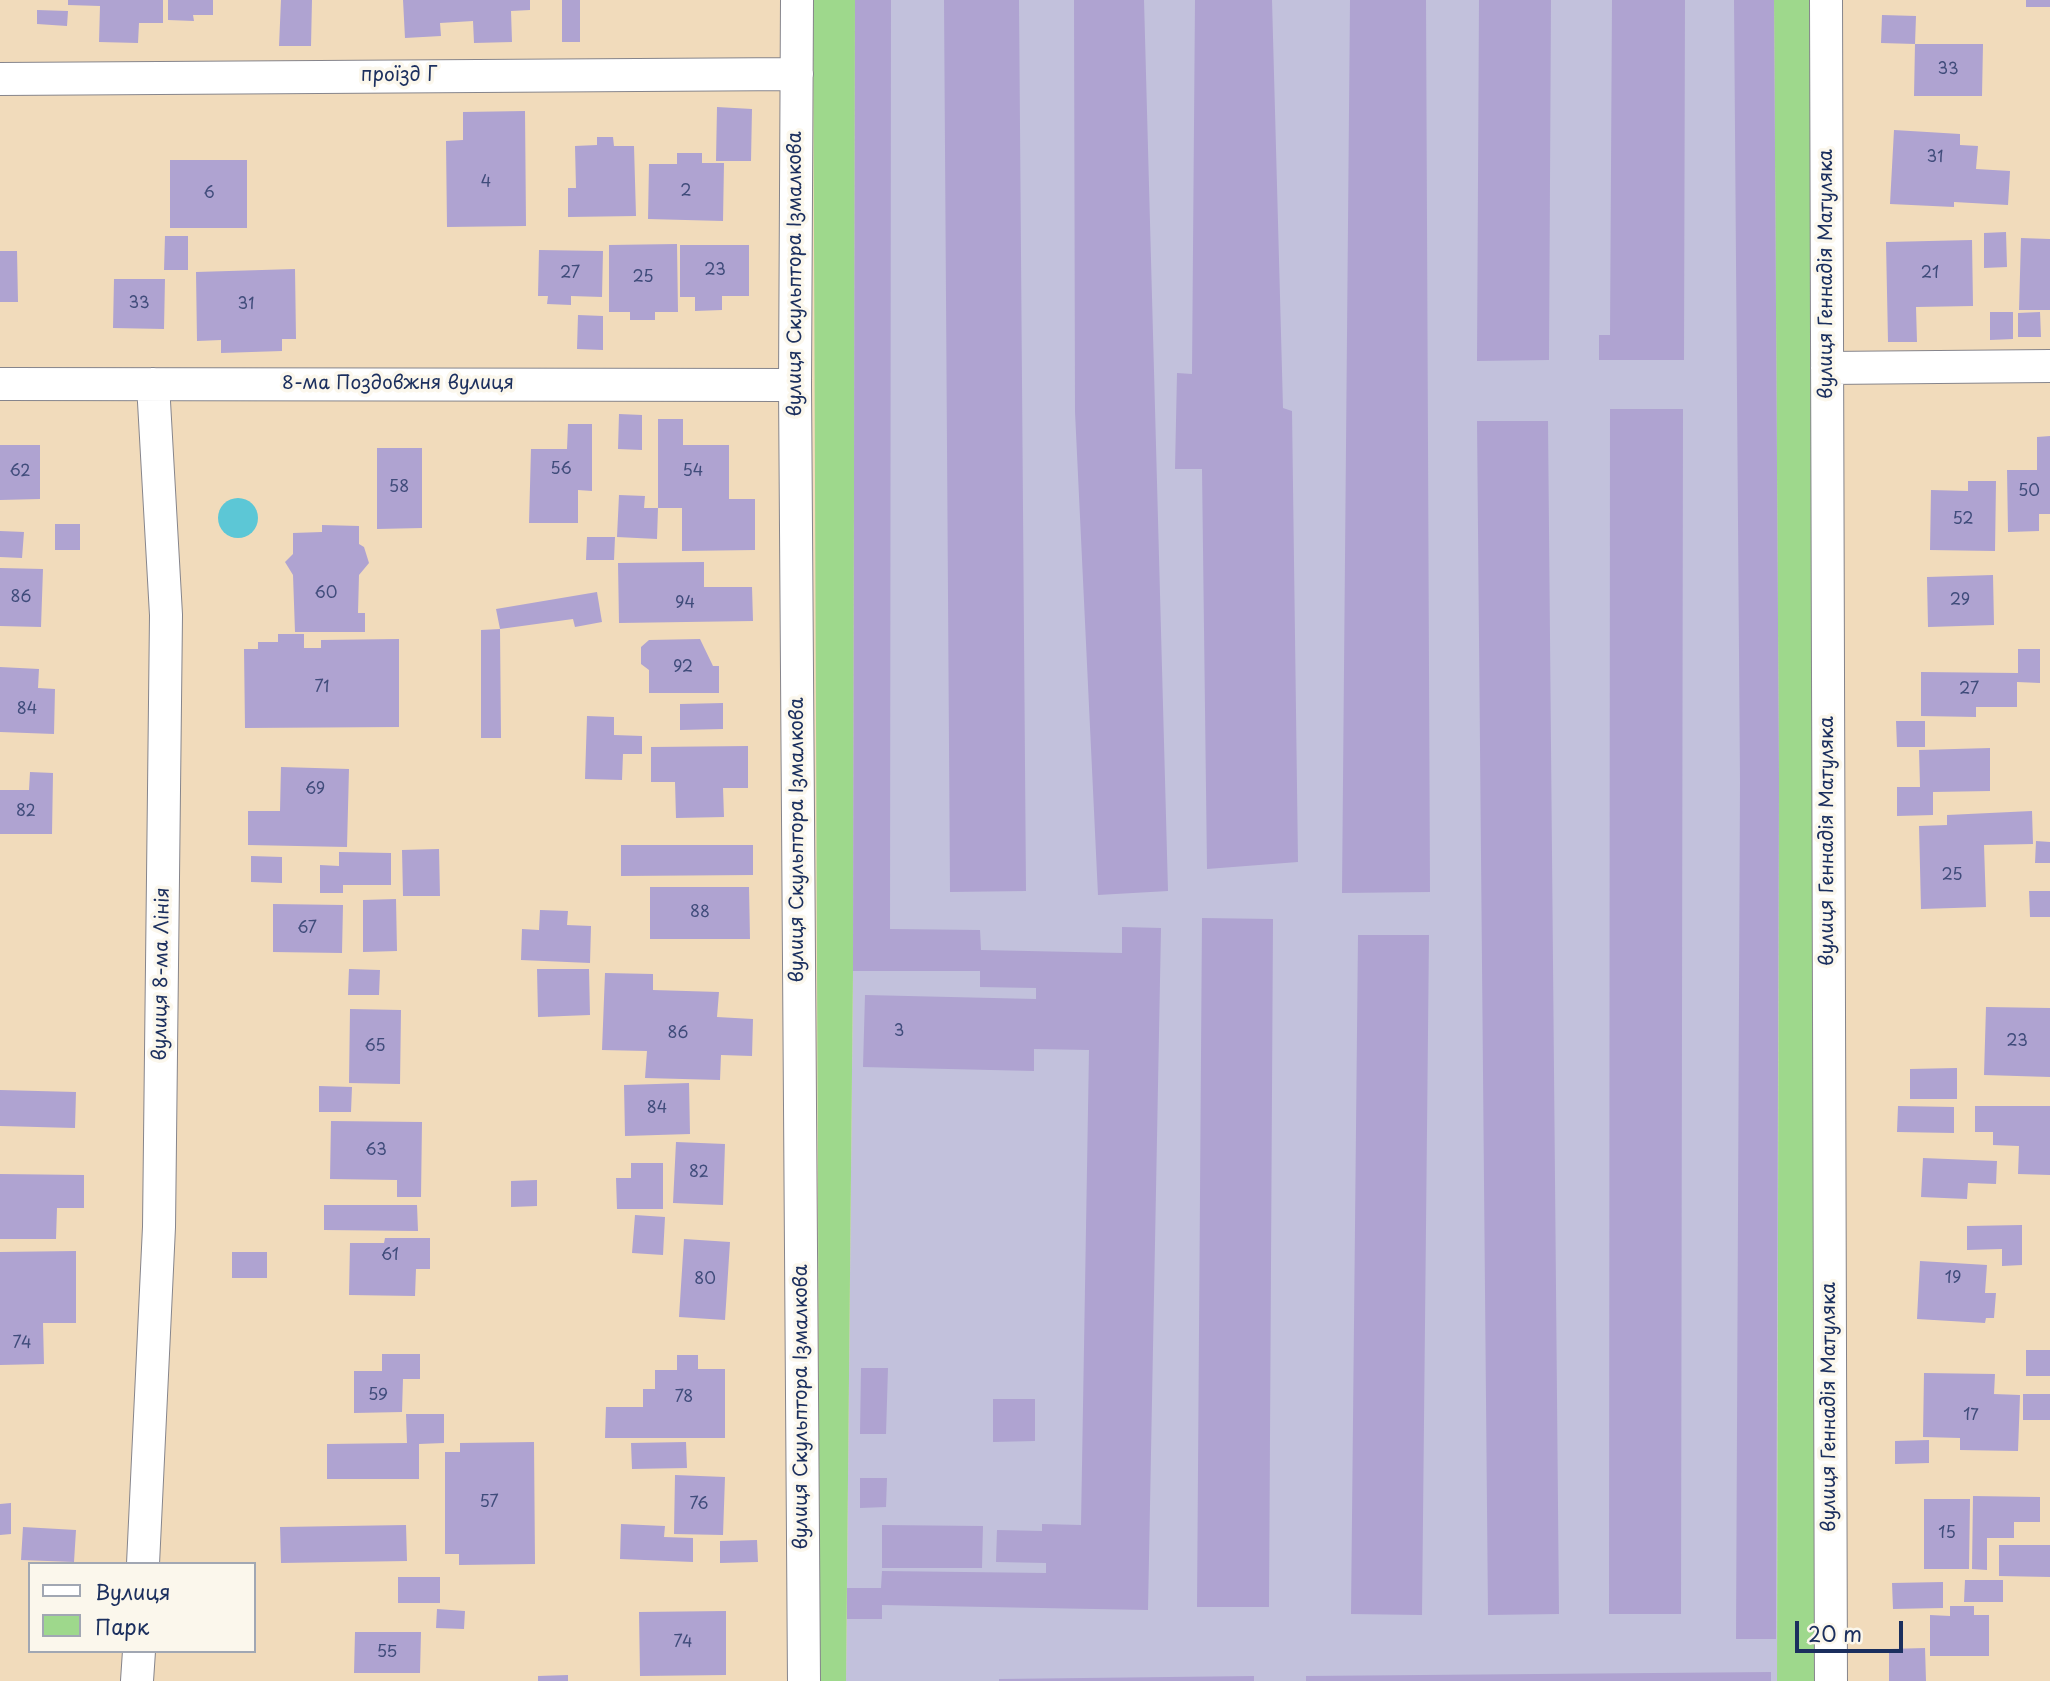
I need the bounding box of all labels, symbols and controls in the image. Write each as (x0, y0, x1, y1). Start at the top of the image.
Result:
house number: 33 (1937, 60, 1959, 80)
street label: проїзд Г (361, 65, 437, 87)
street label: вулиця Скульптора Ізмалкова (785, 131, 807, 417)
house number: 31 (1927, 148, 1943, 168)
street label: вулиця Геннадія Матуляка (1816, 149, 1838, 399)
house number: 4 (481, 173, 491, 193)
house number: 2 (680, 182, 692, 202)
house number: 6 (203, 184, 215, 204)
house number: 23 (704, 261, 726, 281)
house number: 27 (560, 264, 580, 284)
house number: 21 (1921, 264, 1939, 284)
house number: 25 (632, 268, 654, 288)
house number: 33 (128, 294, 150, 314)
house number: 31 (238, 295, 254, 315)
street label: 8-ма Поздовжня вулиця (282, 373, 514, 395)
house number: 56 (550, 460, 572, 480)
house number: 62 (9, 462, 31, 482)
house number: 54 (683, 462, 703, 482)
house number: 58 (389, 478, 409, 498)
house number: 50 (2018, 482, 2040, 502)
house number: 52 (1952, 510, 1974, 530)
house number: 60 (315, 584, 337, 604)
house number: 86 (11, 588, 31, 608)
house number: 29 (1950, 591, 1970, 611)
house number: 94 (675, 594, 695, 614)
house number: 92 (673, 658, 693, 678)
house number: 71 (315, 678, 329, 698)
house number: 27 (1959, 680, 1979, 700)
street label: вулиця Скульптора Ізмалкова (787, 697, 809, 983)
house number: 84 (17, 700, 37, 720)
street label: вулиця Геннадія Матуляка (1817, 716, 1839, 966)
house number: 69 (305, 780, 325, 800)
house number: 82 (16, 802, 36, 822)
house number: 25 (1941, 866, 1963, 886)
street label: вулиця 8-ма Лінія (149, 887, 175, 1061)
house number: 88 (690, 903, 710, 923)
house number: 67 (297, 919, 317, 939)
house number: 3 (894, 1022, 904, 1042)
house number: 86 (668, 1024, 688, 1044)
house number: 23 (2006, 1032, 2028, 1052)
house number: 65 (364, 1037, 386, 1057)
house number: 84 (647, 1099, 667, 1119)
house number: 63 (365, 1141, 387, 1161)
house number: 82 (689, 1163, 709, 1183)
house number: 61 (381, 1246, 399, 1266)
street label: вулиця Скульптора Ізмалкова (791, 1264, 813, 1550)
house number: 19 (1945, 1269, 1961, 1289)
house number: 80 (694, 1270, 716, 1290)
street label: вулиця Геннадія Матуляка (1819, 1282, 1841, 1532)
house number: 74 (13, 1334, 31, 1354)
house number: 59 (368, 1386, 388, 1406)
house number: 78 (675, 1388, 693, 1408)
house number: 17 (1963, 1406, 1979, 1426)
house number: 57 (479, 1493, 499, 1513)
house number: 76 (689, 1495, 709, 1515)
house number: 15 (1938, 1524, 1956, 1544)
legend (28, 1562, 256, 1653)
text: Вулиця (95, 1575, 171, 1607)
scale bar (1798, 1608, 1906, 1652)
text: Парк (95, 1610, 149, 1642)
text: 20 m (1808, 1617, 1862, 1649)
house number: 74 (674, 1633, 692, 1653)
house number: 55 (377, 1643, 397, 1663)

